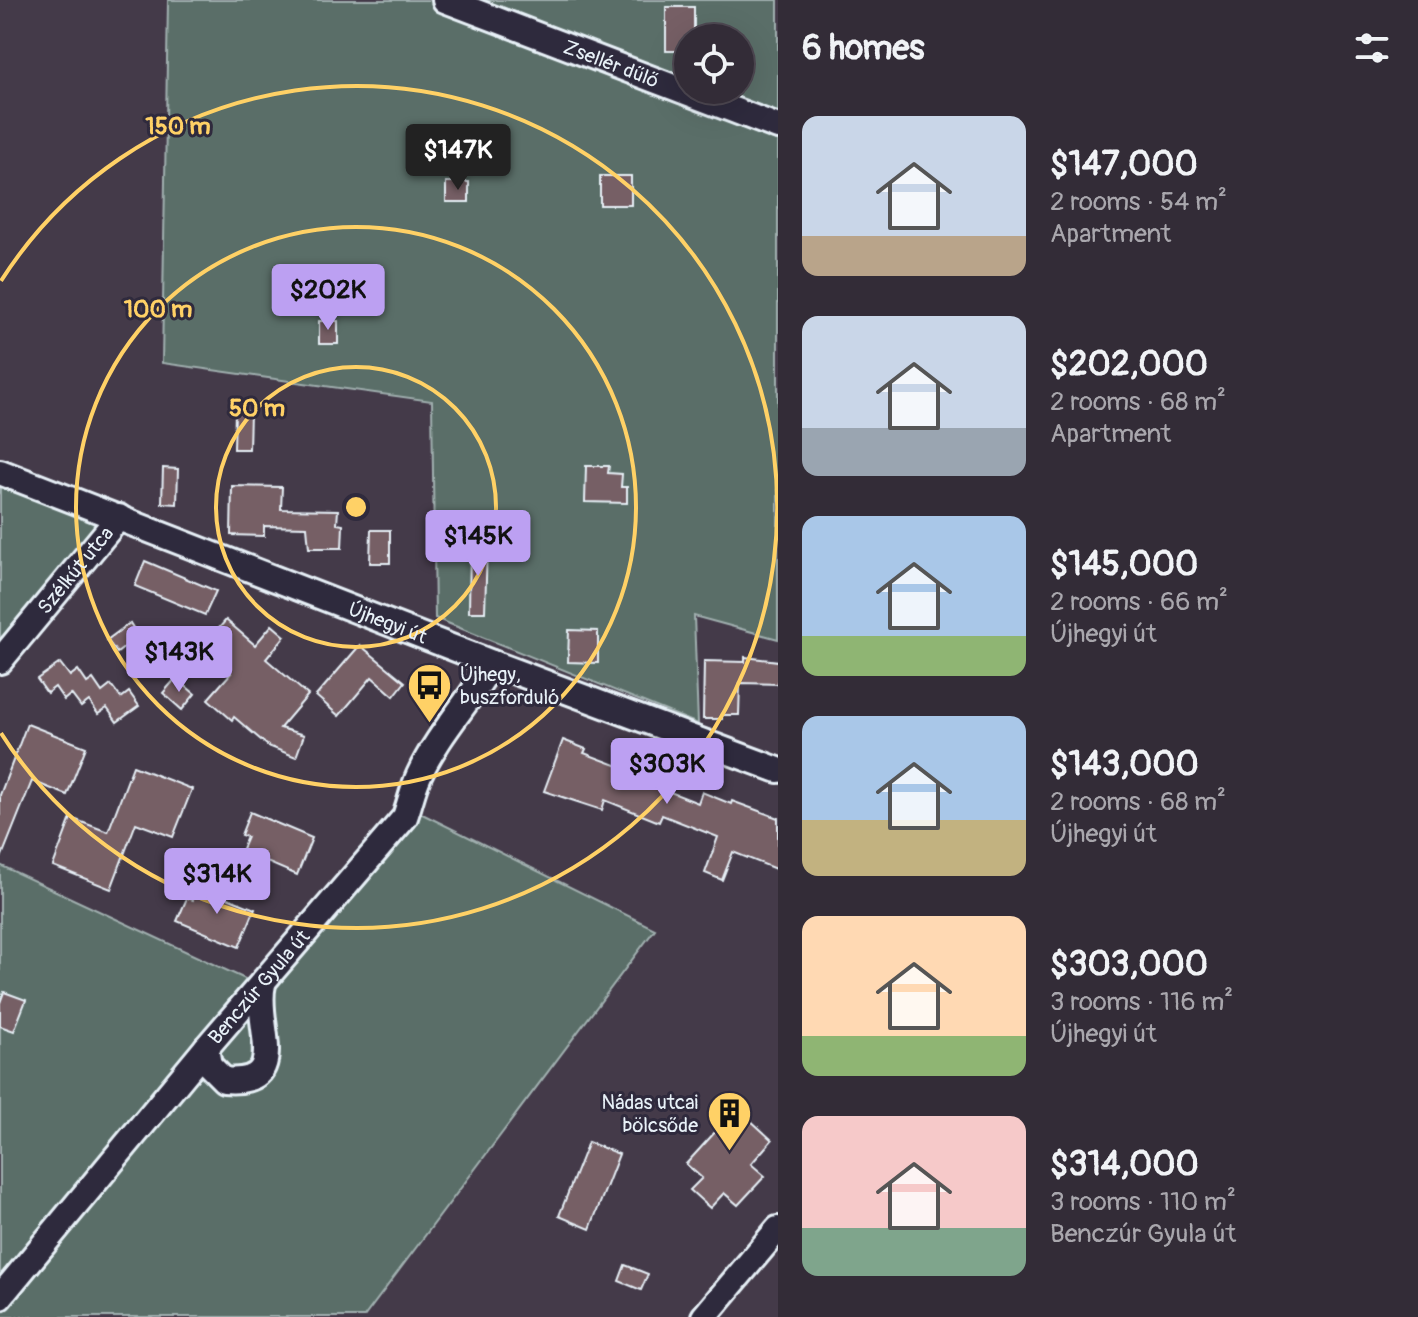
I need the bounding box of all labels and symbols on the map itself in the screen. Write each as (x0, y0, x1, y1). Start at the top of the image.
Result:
street label: Zsellér dűlő (560, 34, 662, 93)
text: 150 m (145, 112, 211, 141)
pin: $147K (402, 124, 514, 192)
pin: $202K (272, 264, 384, 332)
text: 100 m (124, 295, 192, 324)
text: 50 m (229, 394, 285, 423)
centre of rings (342, 493, 370, 521)
pin: $145K (422, 510, 534, 578)
street label: Szélkút utca (32, 521, 119, 619)
street label: Újhegyi út (345, 596, 431, 650)
pin: $143K (123, 626, 235, 694)
bus stop icon: Újhegy, buszforduló (405, 661, 453, 724)
place label: Újhegy, buszforduló (460, 662, 559, 710)
pin: $303K (611, 738, 723, 806)
pin: $314K (161, 848, 273, 916)
street label: Benczúr Gyula út (203, 924, 316, 1050)
building icon: Nádas utcai bölcsőde (705, 1089, 753, 1152)
place label: Nádas utcai bölcsőde (602, 1090, 698, 1138)

